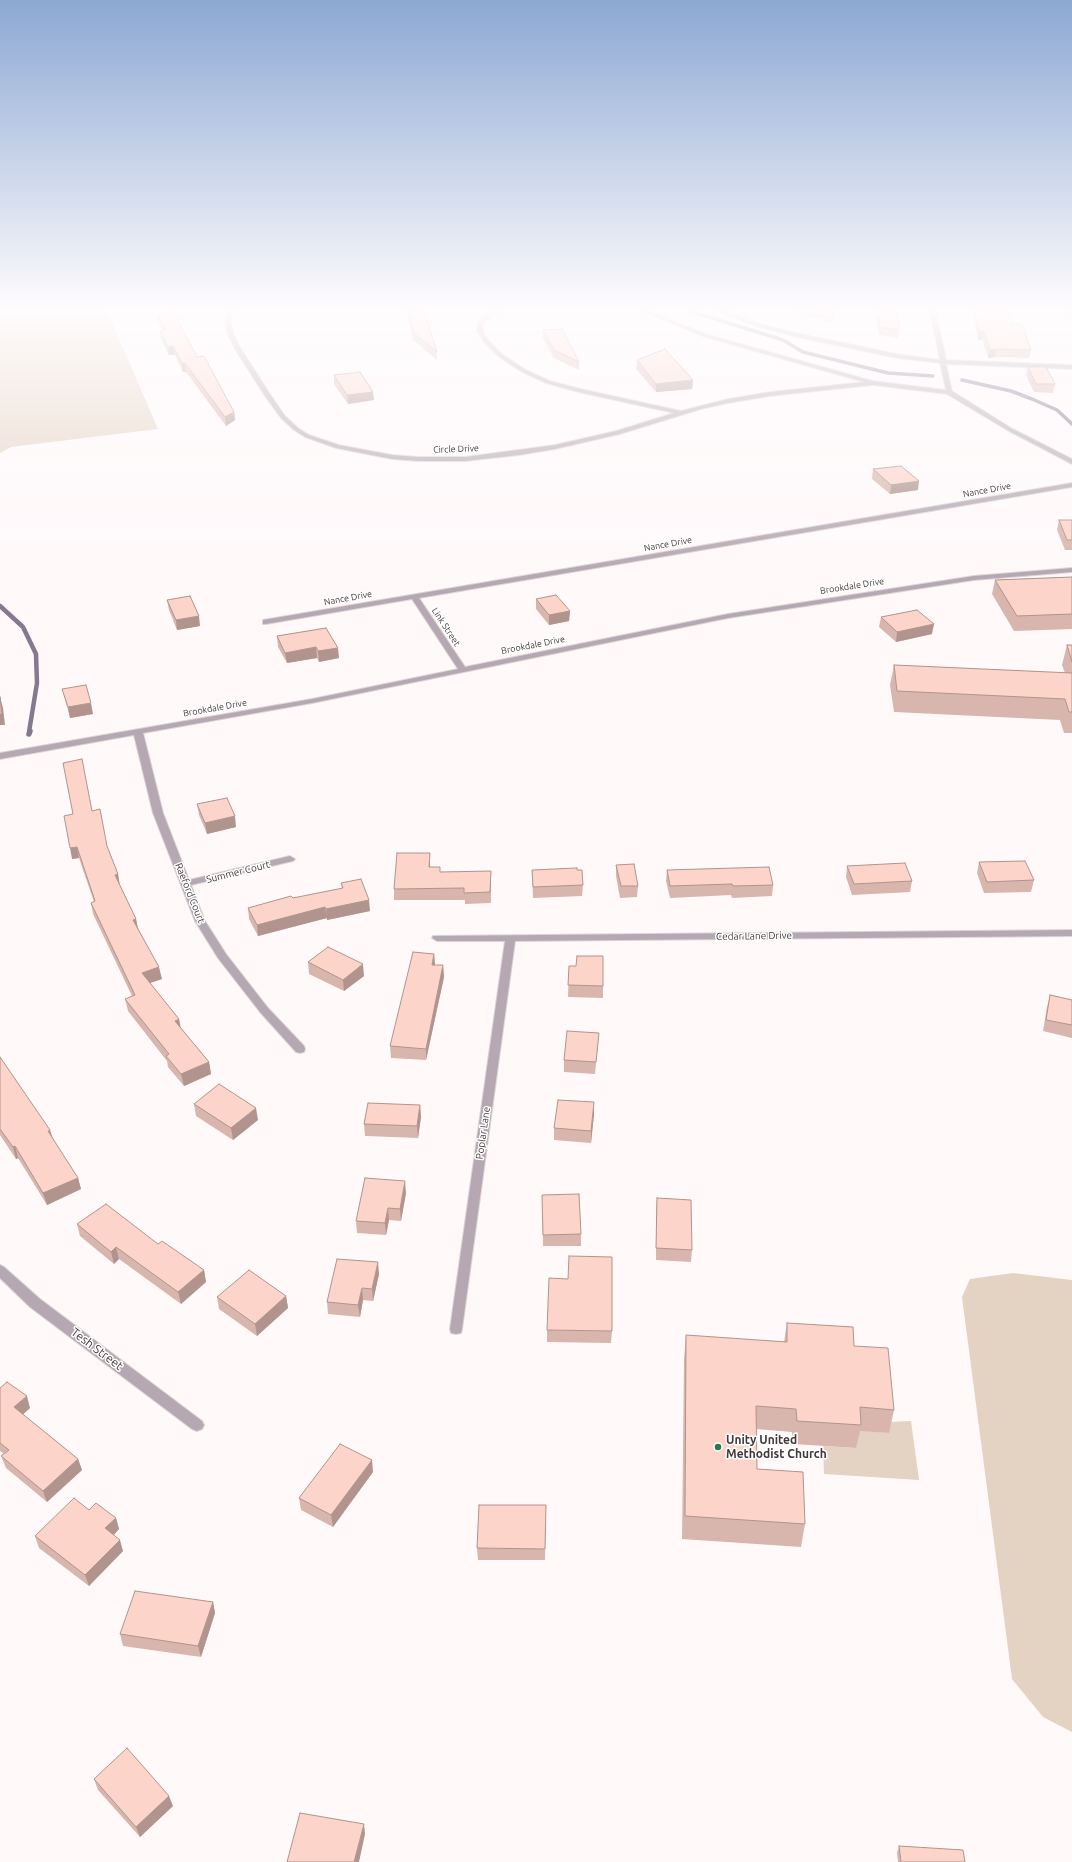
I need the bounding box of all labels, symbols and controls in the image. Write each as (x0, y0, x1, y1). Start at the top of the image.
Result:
street label: Circle Drive (433, 443, 479, 455)
street label: Nance Drive (962, 480, 1012, 500)
street label: Nance Drive (643, 534, 693, 554)
street label: Brookdale Drive (819, 576, 885, 596)
street label: Nance Drive (323, 588, 373, 608)
street label: Link Street (430, 606, 462, 648)
street label: Brookdale Drive (500, 634, 566, 656)
street label: Brookdale Drive (182, 697, 248, 719)
street label: Summer Court (205, 858, 271, 886)
street label: Raeford Court (172, 861, 208, 925)
street label: Cedar Lane Drive (716, 929, 792, 943)
street label: Poplar Lane (473, 1106, 493, 1160)
street label: Tesh Street (68, 1325, 126, 1373)
place label: Unity United Methodist Church (726, 1433, 827, 1461)
marker: Unity United Methodist Church (713, 1442, 723, 1452)

